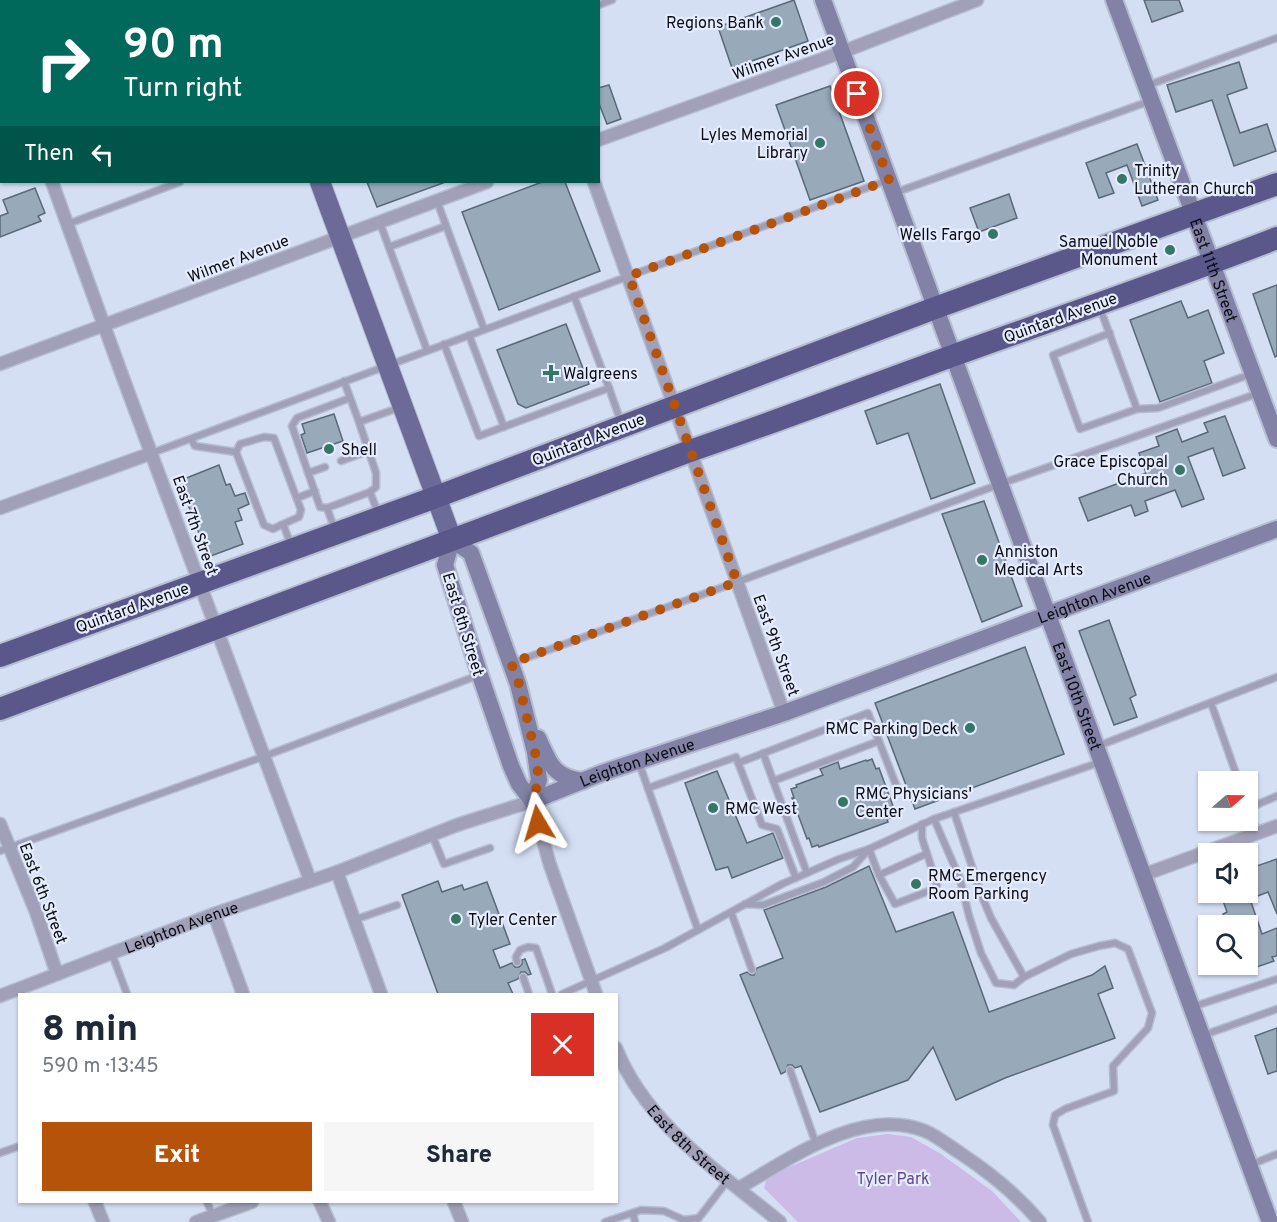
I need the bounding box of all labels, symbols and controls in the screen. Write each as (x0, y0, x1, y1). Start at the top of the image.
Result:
place label: Regions Bank (666, 14, 764, 34)
marker: Regions Bank (769, 15, 783, 29)
text: 90 m (123, 20, 224, 73)
icon: right (24, 24, 102, 102)
street label: Wilmer Avenue (730, 30, 837, 86)
pin (831, 68, 882, 119)
text: Turn right (123, 72, 242, 106)
icon: arrive (840, 77, 873, 110)
place label: Lyles Memorial Library (700, 126, 808, 164)
marker: Lyles Memorial Library (813, 136, 827, 150)
icon: left (86, 138, 119, 171)
text: Then (24, 141, 74, 168)
place label: Trinity Lutheran Church (1134, 162, 1254, 200)
marker: Trinity Lutheran Church (1115, 172, 1129, 186)
street label: East 11th Street (1184, 216, 1241, 326)
place label: Wells Fargo (900, 226, 981, 246)
marker: Wells Fargo (986, 227, 1000, 241)
street label: Wilmer Avenue (185, 231, 292, 288)
place label: Samuel Noble Monument (1059, 233, 1158, 271)
marker: Samuel Noble Monument (1163, 243, 1177, 257)
street label: Quintard Avenue (1001, 289, 1120, 349)
place label: Walgreens (563, 365, 638, 385)
marker: Walgreens (544, 366, 558, 380)
street label: Quintard Avenue (529, 410, 648, 472)
place label: Shell (341, 441, 377, 461)
marker: Shell (322, 442, 336, 456)
place label: Grace Episcopal Church (1053, 453, 1168, 491)
marker: Grace Episcopal Church (1173, 463, 1187, 477)
street label: East 7th Street (167, 473, 221, 578)
place label: Anniston Medical Arts (994, 543, 1083, 581)
marker: Anniston Medical Arts (975, 553, 989, 567)
street label: Leighton Avenue (1035, 569, 1154, 629)
street label: East 8th Street (437, 570, 487, 679)
street label: Quintard Avenue (73, 579, 192, 639)
street label: East 9th Street (747, 592, 803, 699)
street label: East 10th Street (1047, 640, 1105, 754)
place label: RMC Parking Deck (825, 720, 958, 740)
marker: RMC Parking Deck (963, 721, 977, 735)
street label: Leighton Avenue (577, 735, 697, 793)
north arrow (1198, 771, 1258, 831)
map controls (1198, 771, 1258, 975)
place label: RMC Physicians' Center (855, 785, 972, 823)
position arrow (506, 791, 570, 855)
marker: RMC Physicians' Center (836, 795, 850, 809)
place label: RMC West (725, 800, 797, 820)
marker: RMC West (706, 801, 720, 815)
street label: East 6th Street (14, 840, 71, 947)
button: sound (1198, 843, 1258, 903)
place label: RMC Emergency Room Parking (928, 867, 1047, 905)
marker: RMC Emergency Room Parking (909, 877, 923, 891)
street label: Leighton Avenue (122, 898, 241, 959)
place label: Tyler Center (468, 911, 557, 931)
marker: Tyler Center (449, 912, 463, 926)
button: search (1198, 915, 1258, 975)
text: 8 min (42, 1008, 138, 1054)
button: close (531, 1013, 594, 1076)
text: 590 m · 13:45 (42, 1054, 159, 1080)
street label: East 8th Street (641, 1102, 733, 1190)
button: Exit (42, 1122, 312, 1191)
button: Share (324, 1122, 594, 1191)
park label: Tyler Park (856, 1170, 930, 1190)

